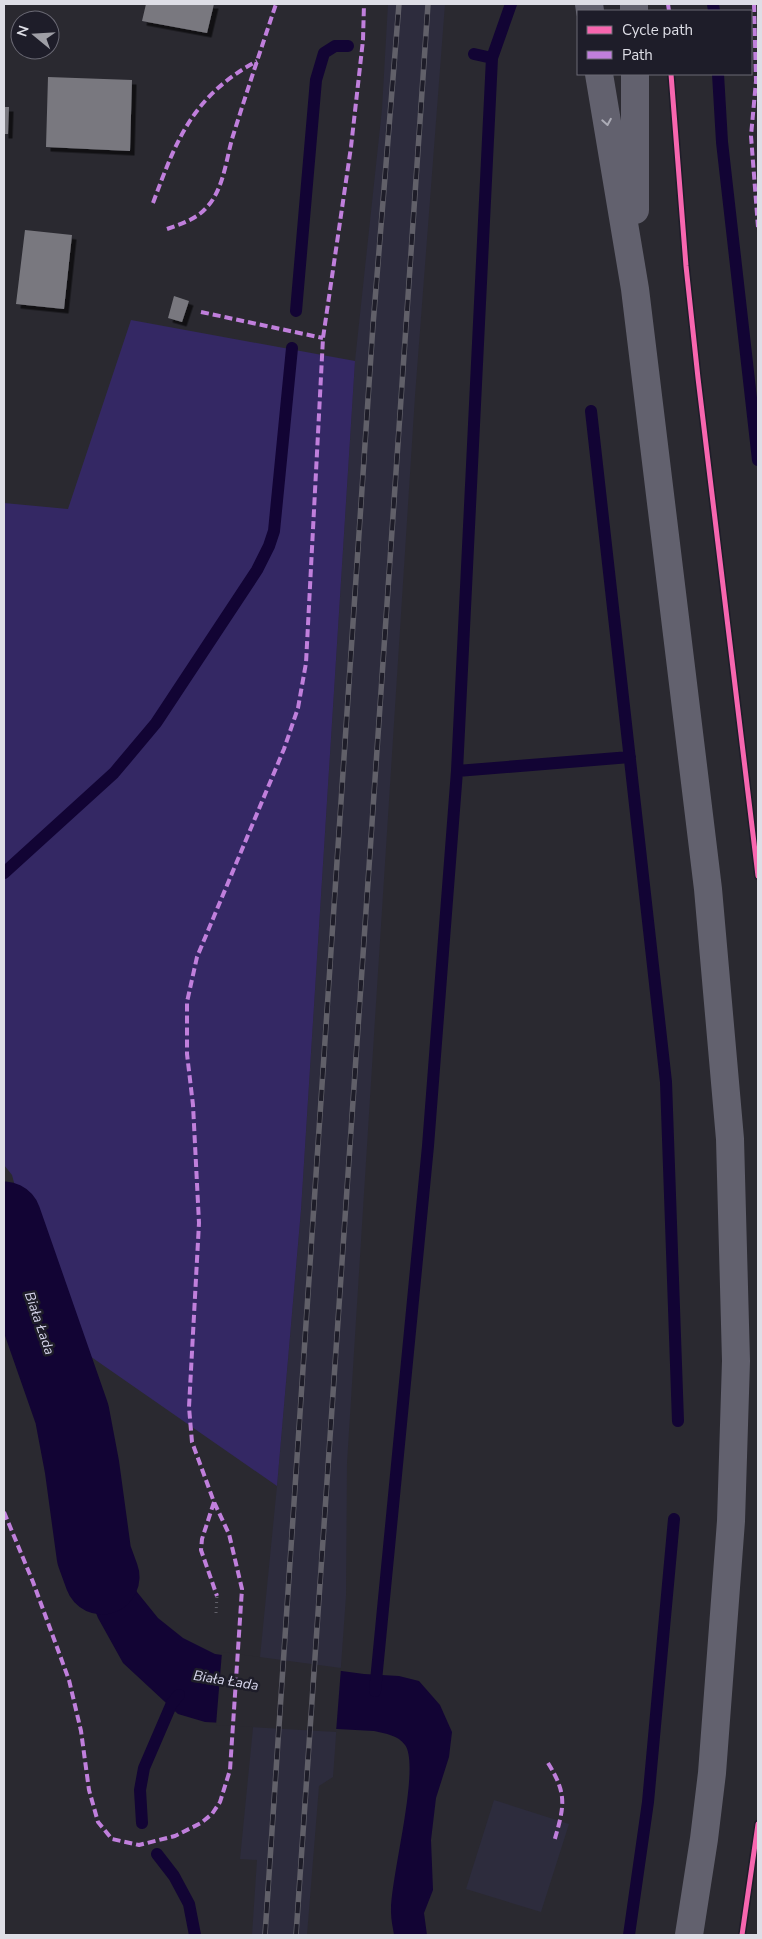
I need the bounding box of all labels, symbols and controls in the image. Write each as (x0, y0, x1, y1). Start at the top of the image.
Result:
north arrow (10, 10, 60, 60)
legend (577, 10, 752, 75)
text: Cycle path (622, 20, 693, 40)
text: N (12, 23, 34, 39)
text: Path (622, 45, 653, 65)
one-way arrow (601, 117, 611, 126)
water label: Biała Łada (20, 1289, 59, 1357)
water label: Biała Łada (192, 1666, 260, 1695)

